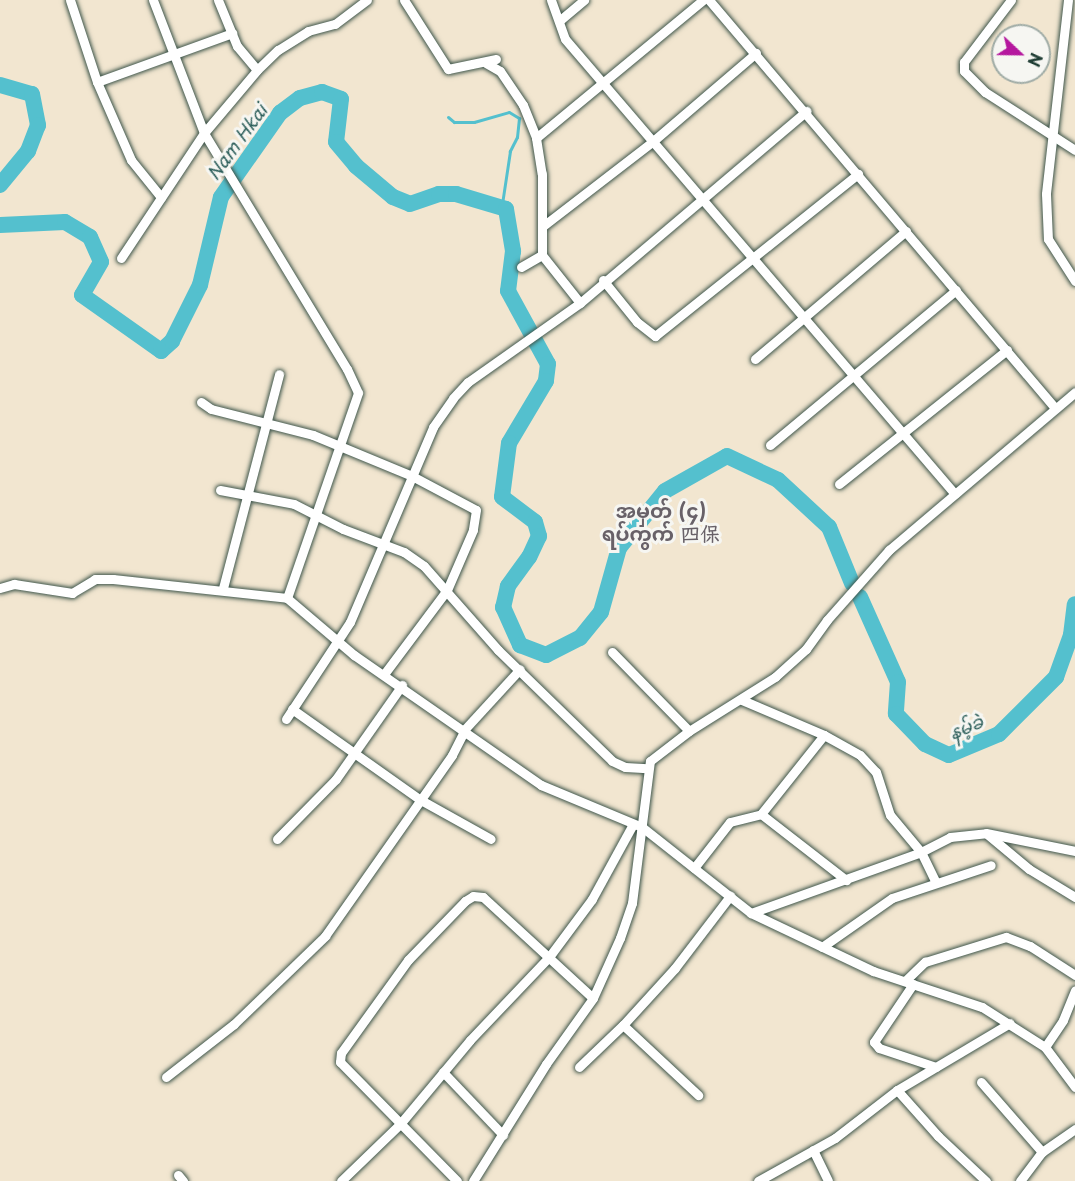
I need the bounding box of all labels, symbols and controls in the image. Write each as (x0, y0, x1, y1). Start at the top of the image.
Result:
north arrow (991, 24, 1051, 84)
text: N (1022, 50, 1049, 70)
water label: Nam Hkai (202, 100, 272, 184)
district label: အမှတ် (၄) ရပ်ကွက် 四保 (602, 499, 720, 546)
water label: နမ့်ခဲ (946, 710, 986, 744)

